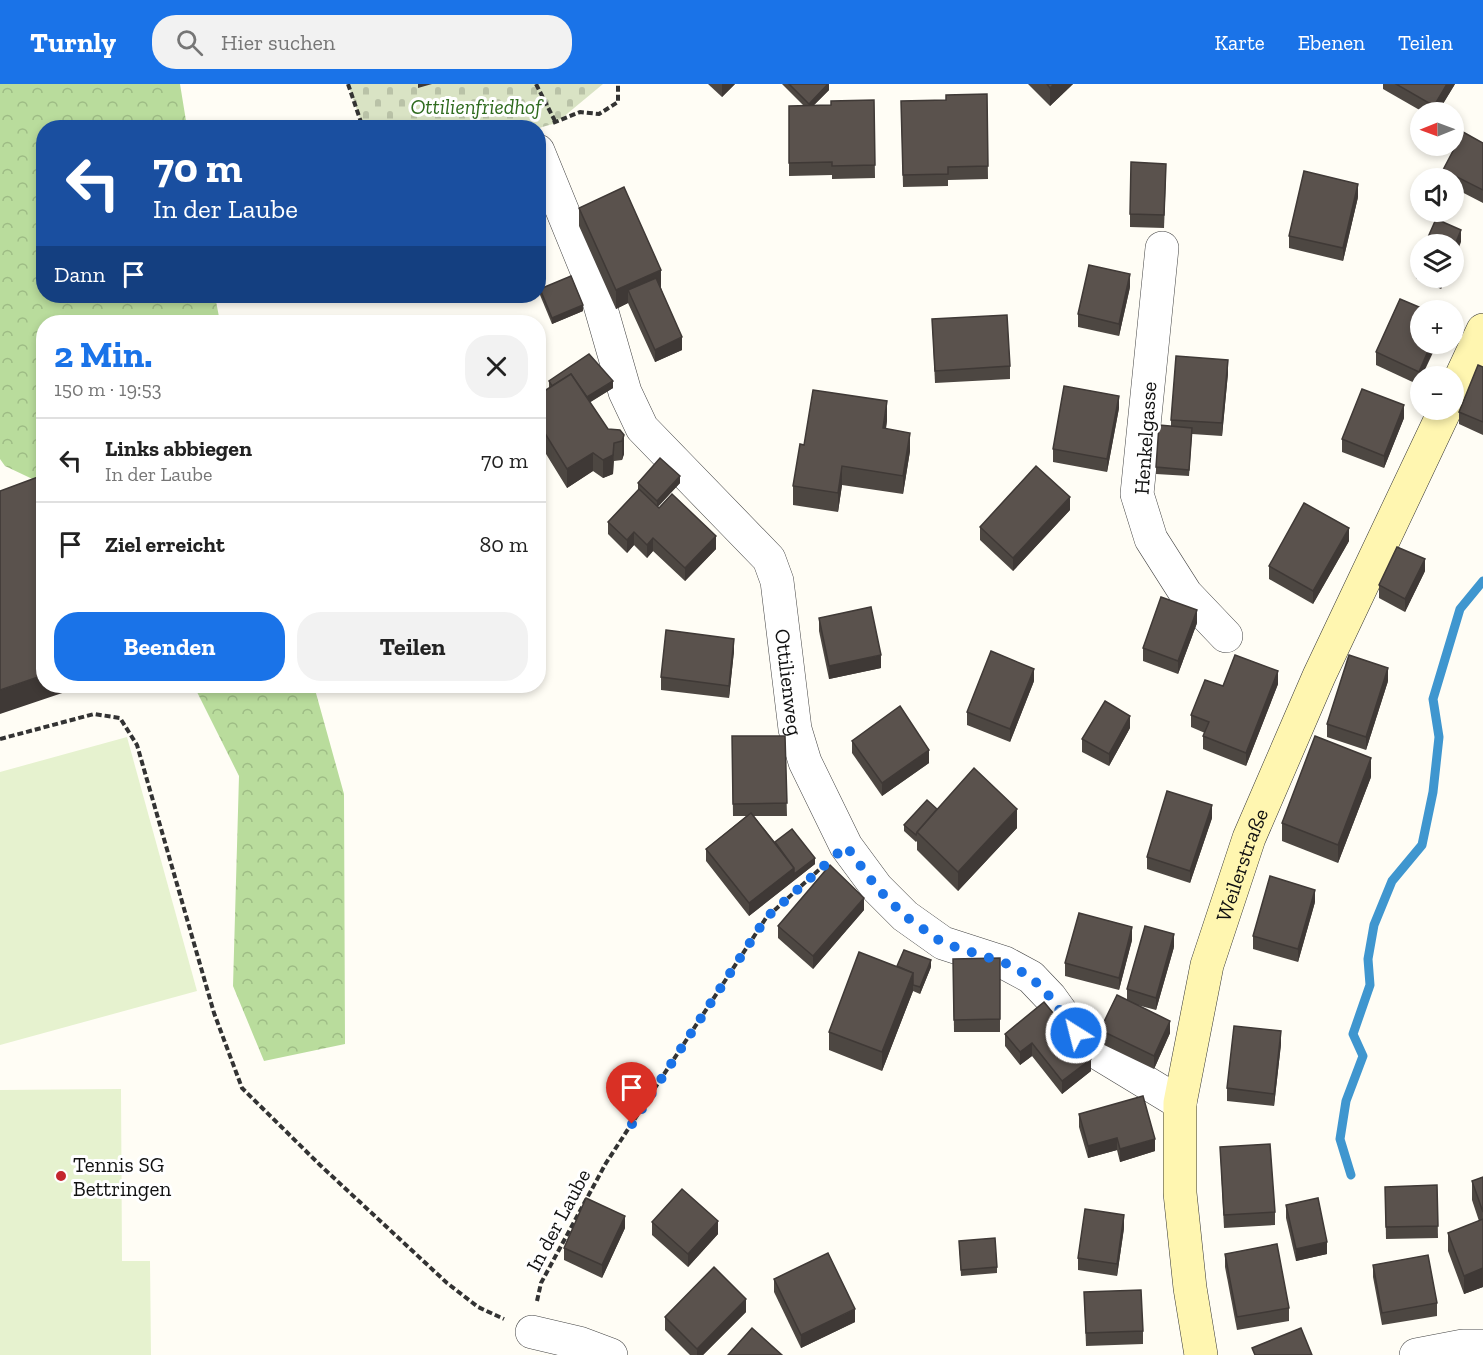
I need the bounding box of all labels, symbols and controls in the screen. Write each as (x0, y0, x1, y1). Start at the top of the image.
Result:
search box (152, 15, 572, 69)
text: Turnly (30, 26, 116, 59)
icon: search (173, 26, 206, 59)
text: Hier suchen (221, 29, 335, 56)
text: Karte (1215, 30, 1265, 55)
text: Ebenen (1298, 30, 1365, 55)
text: Teilen (1398, 30, 1453, 55)
park label: Ottilienfriedhof (410, 94, 544, 119)
north arrow (1410, 102, 1464, 156)
map controls (1410, 102, 1464, 420)
text: 70 m (153, 142, 243, 193)
icon: left (54, 144, 132, 222)
button: sound (1410, 168, 1464, 222)
text: In der Laube (153, 193, 298, 225)
button: layers (1410, 234, 1464, 288)
icon: arrive (117, 258, 150, 291)
text: Dann (54, 261, 105, 288)
button: + (1410, 300, 1464, 354)
text: 2 Min. (54, 333, 153, 376)
button: close (465, 335, 528, 398)
button: − (1410, 366, 1464, 420)
text: 150 m · 19:53 (54, 377, 162, 401)
street label: Henkelgasse (1129, 381, 1161, 495)
text: Links abbiegen (105, 435, 252, 462)
icon: left (54, 444, 87, 477)
text: 70 m (481, 447, 528, 474)
text: In der Laube (105, 462, 212, 486)
icon: arrive (54, 528, 87, 561)
text: Ziel erreicht (105, 531, 225, 558)
text: 80 m (480, 531, 528, 558)
button: Beenden (54, 612, 285, 681)
button: Teilen (297, 612, 528, 681)
street label: Ottilienweg (770, 627, 809, 739)
street label: Weilerstraße (1210, 804, 1273, 924)
position arrow (1044, 1001, 1108, 1065)
pin (606, 1062, 657, 1124)
icon: arrive (615, 1071, 648, 1104)
place label: Tennis SG Bettringen (73, 1152, 171, 1201)
street label: In der Laube (521, 1164, 596, 1276)
marker: Tennis SG Bettringen (54, 1169, 68, 1183)

